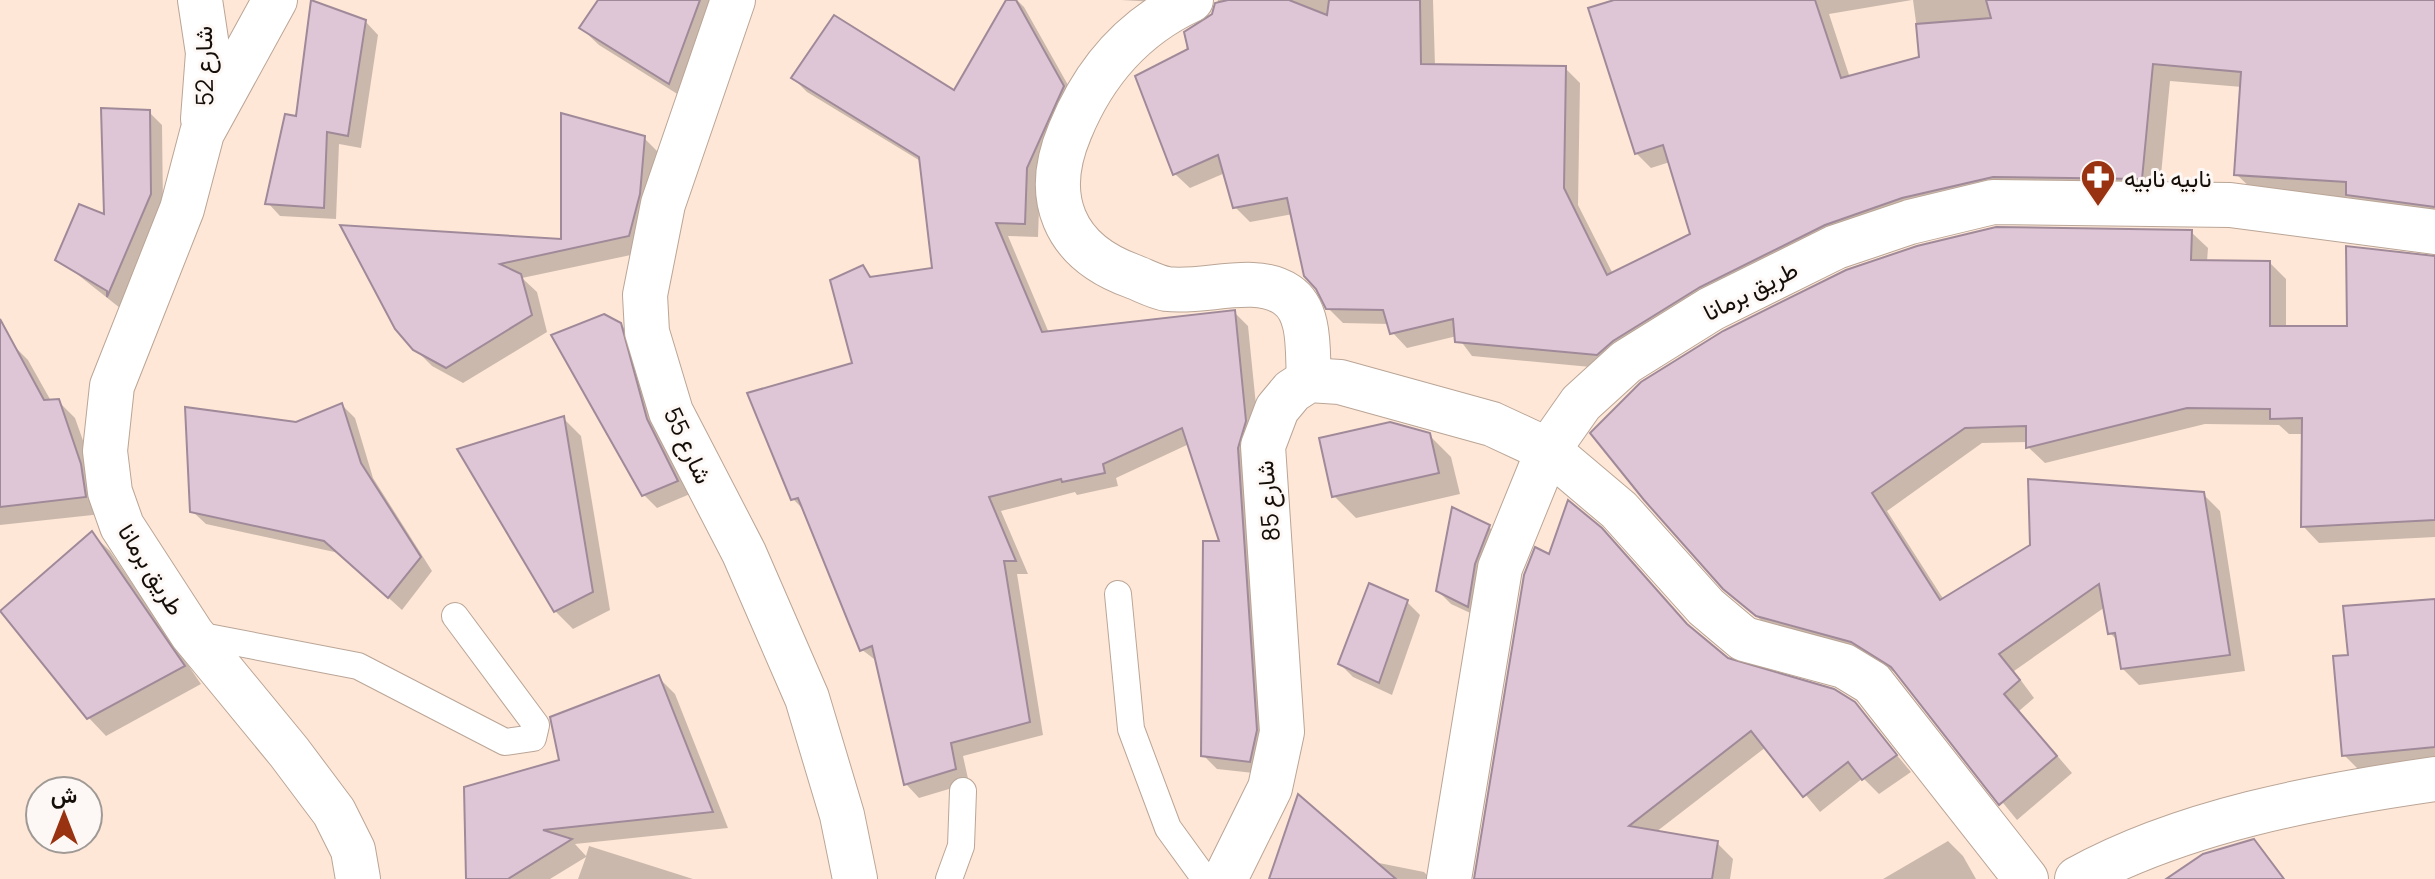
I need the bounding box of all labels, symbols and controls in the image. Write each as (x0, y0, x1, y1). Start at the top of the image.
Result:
street label: شارع 52 (186, 26, 221, 106)
pharmacy icon: نابيه نابيه (2079, 158, 2117, 208)
place label: نابيه نابيه (2124, 161, 2212, 194)
street label: طريق برمانا (1697, 252, 1803, 328)
street label: شارع 55 (656, 401, 721, 489)
street label: شارع 85 (1247, 459, 1288, 543)
street label: طريق برمانا (111, 517, 193, 621)
north arrow (24, 775, 104, 855)
text: ش (51, 780, 77, 810)

